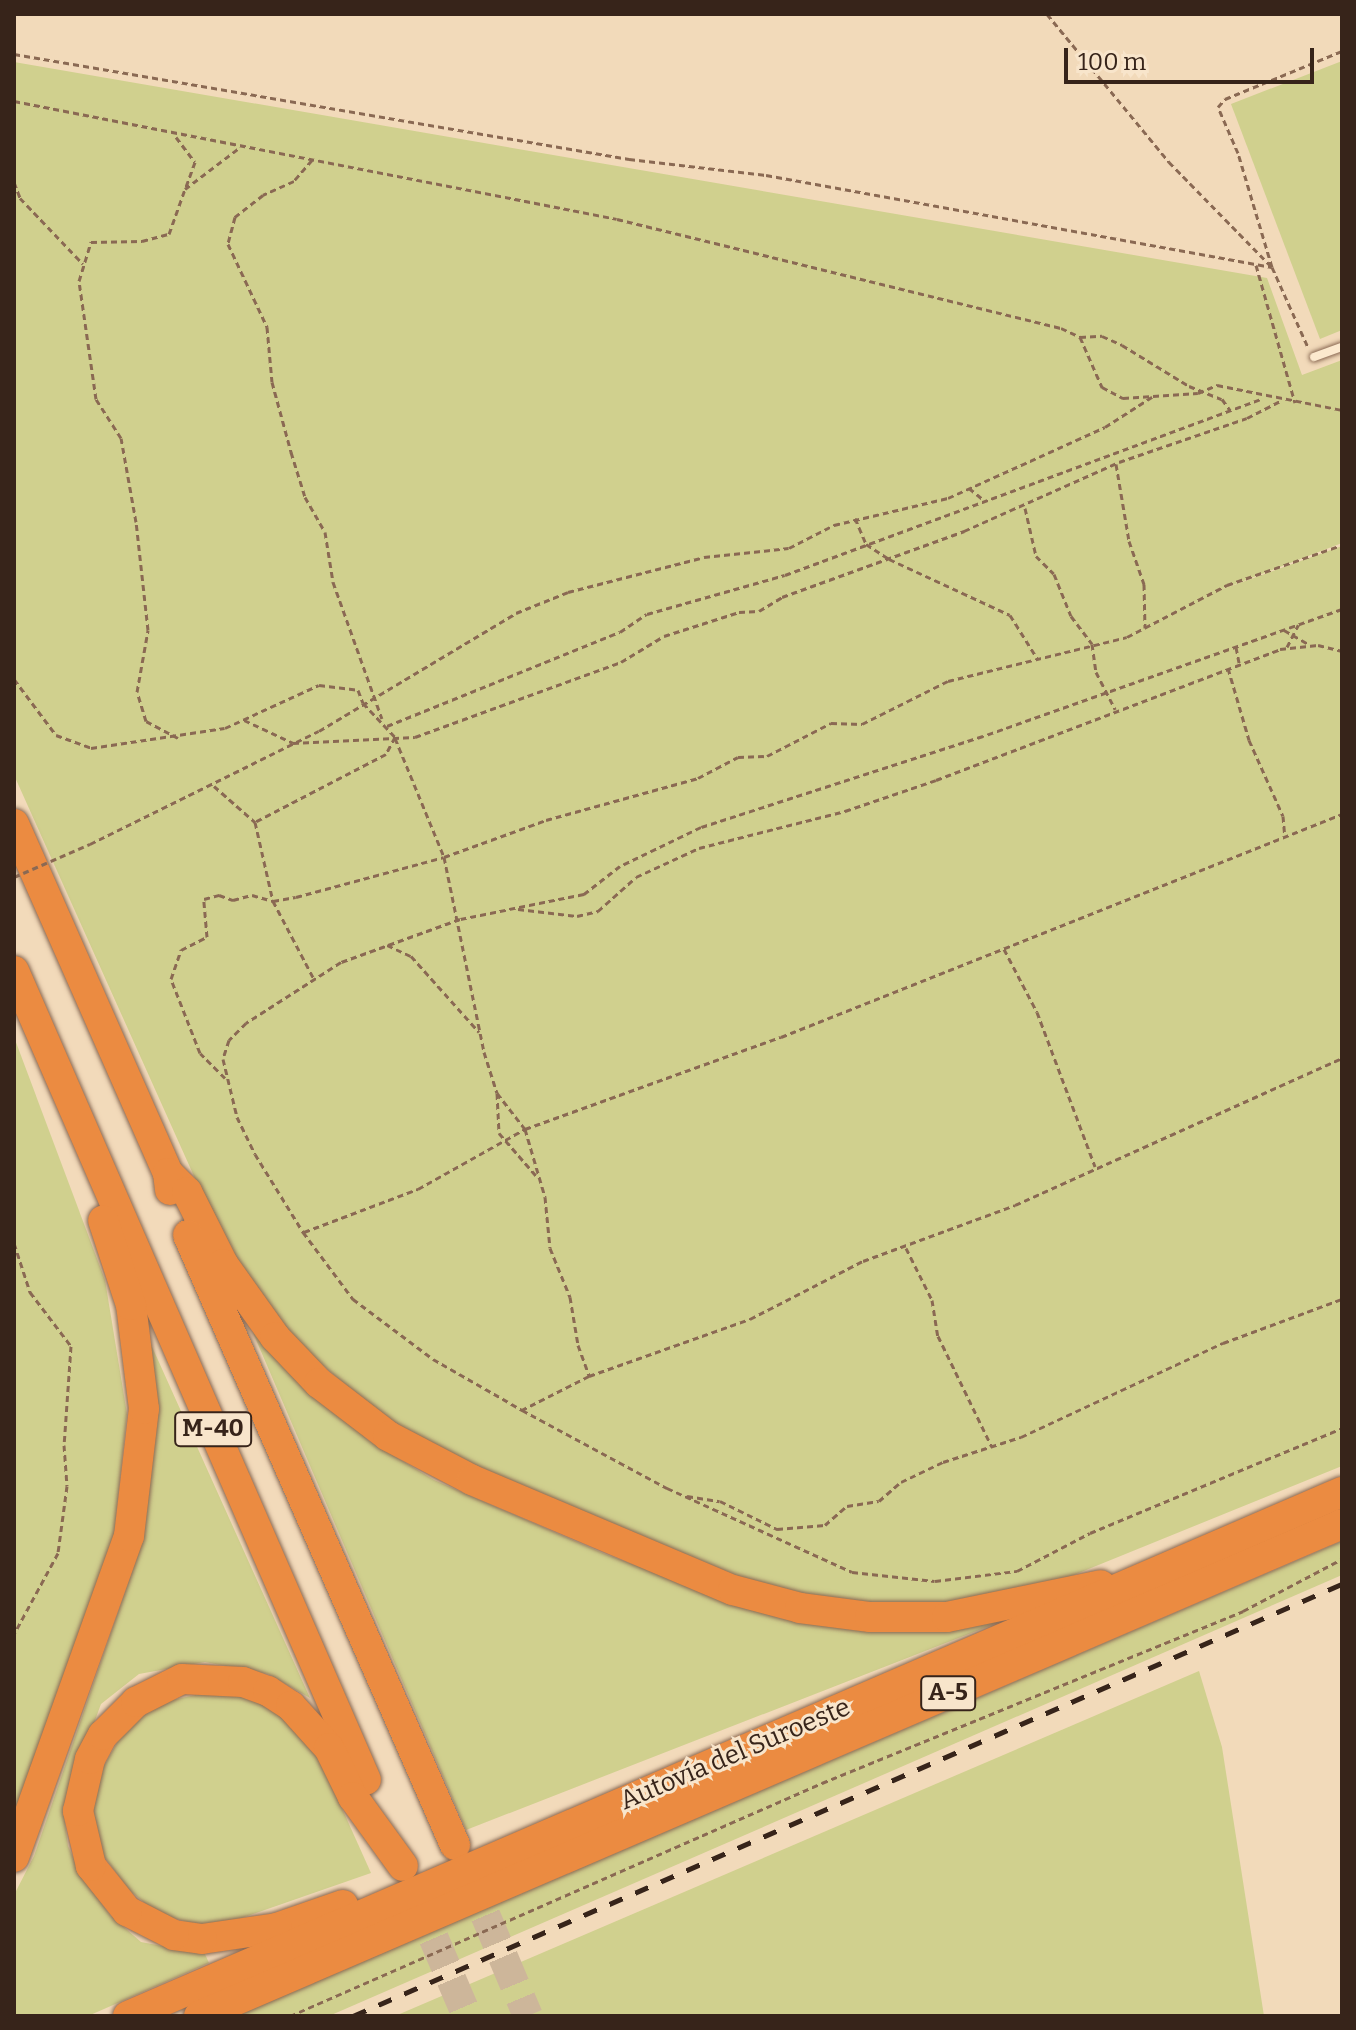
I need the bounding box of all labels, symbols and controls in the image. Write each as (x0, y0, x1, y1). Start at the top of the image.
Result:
scale bar (1068, 32, 1318, 82)
text: 100 m (1078, 48, 1146, 76)
road number: M-40 (173, 1409, 253, 1449)
road number: A-5 (920, 1673, 976, 1713)
street label: Autovía del Suroeste (615, 1691, 855, 1817)

